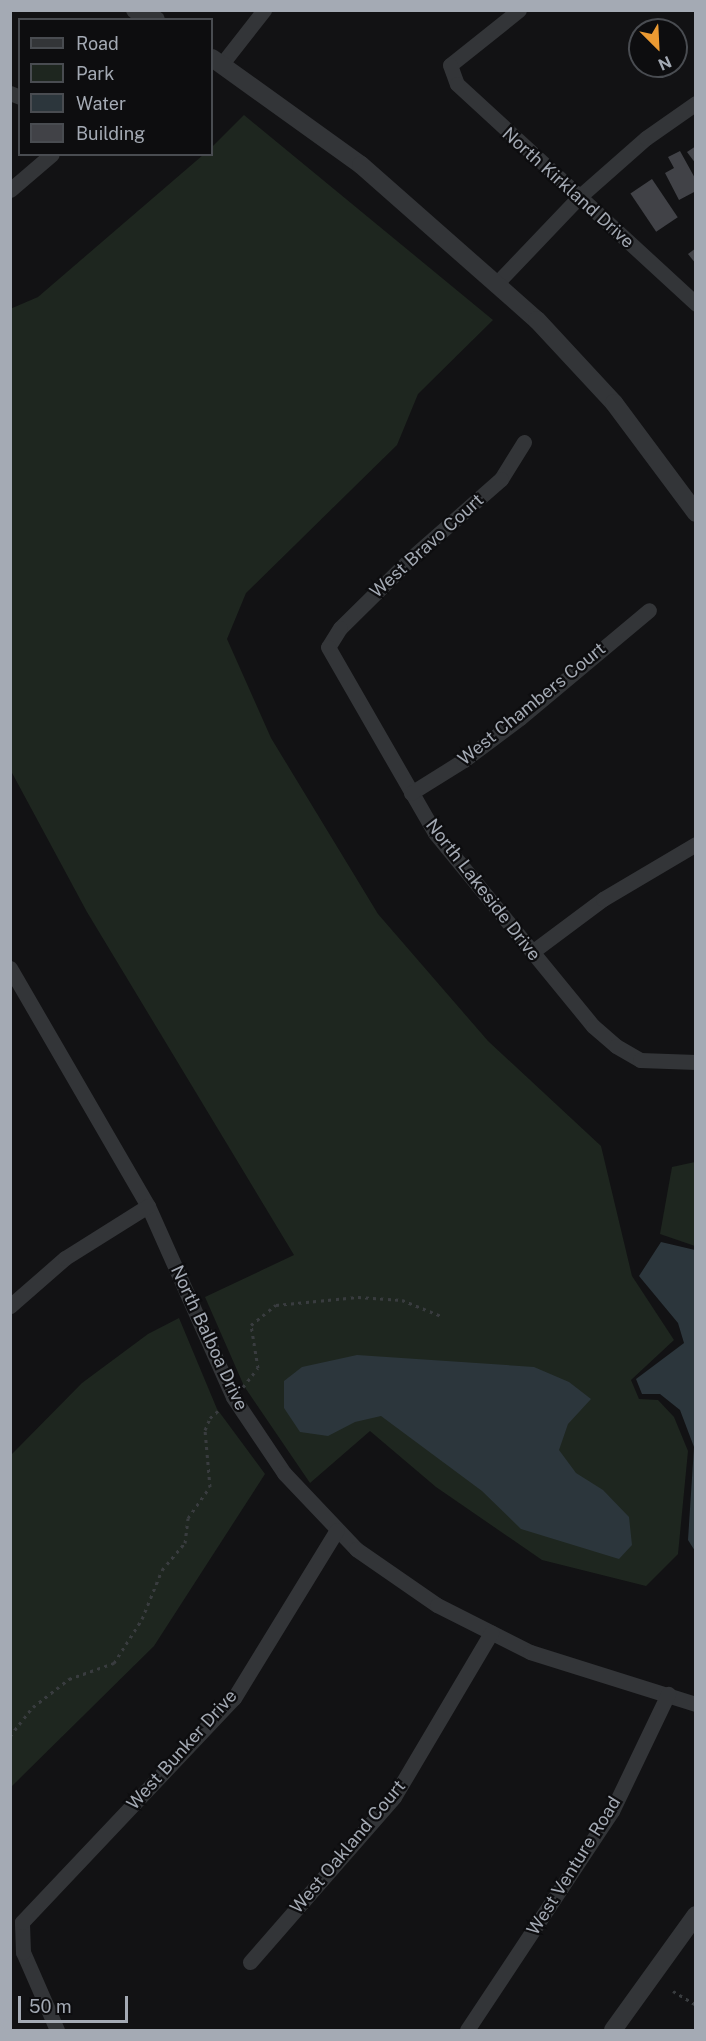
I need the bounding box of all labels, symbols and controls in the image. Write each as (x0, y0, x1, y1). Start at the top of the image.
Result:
legend (18, 18, 213, 156)
north arrow (628, 18, 688, 78)
text: Road (76, 33, 119, 54)
text: N (655, 52, 674, 74)
text: Park (76, 63, 114, 84)
text: Water (76, 93, 126, 114)
text: Building (76, 123, 145, 144)
street label: North Kirkland Drive (498, 123, 638, 253)
street label: West Bravo Court (366, 489, 488, 603)
street label: West Chambers Court (454, 638, 610, 770)
street label: North Lakeside Drive (421, 815, 545, 965)
street label: North Balboa Drive (166, 1262, 252, 1414)
street label: West Bunker Drive (122, 1685, 242, 1815)
street label: West Oakland Court (286, 1776, 410, 1918)
street label: West Venture Road (522, 1793, 626, 1939)
scale bar (21, 1984, 130, 2022)
text: 50 m (29, 1996, 72, 2017)

